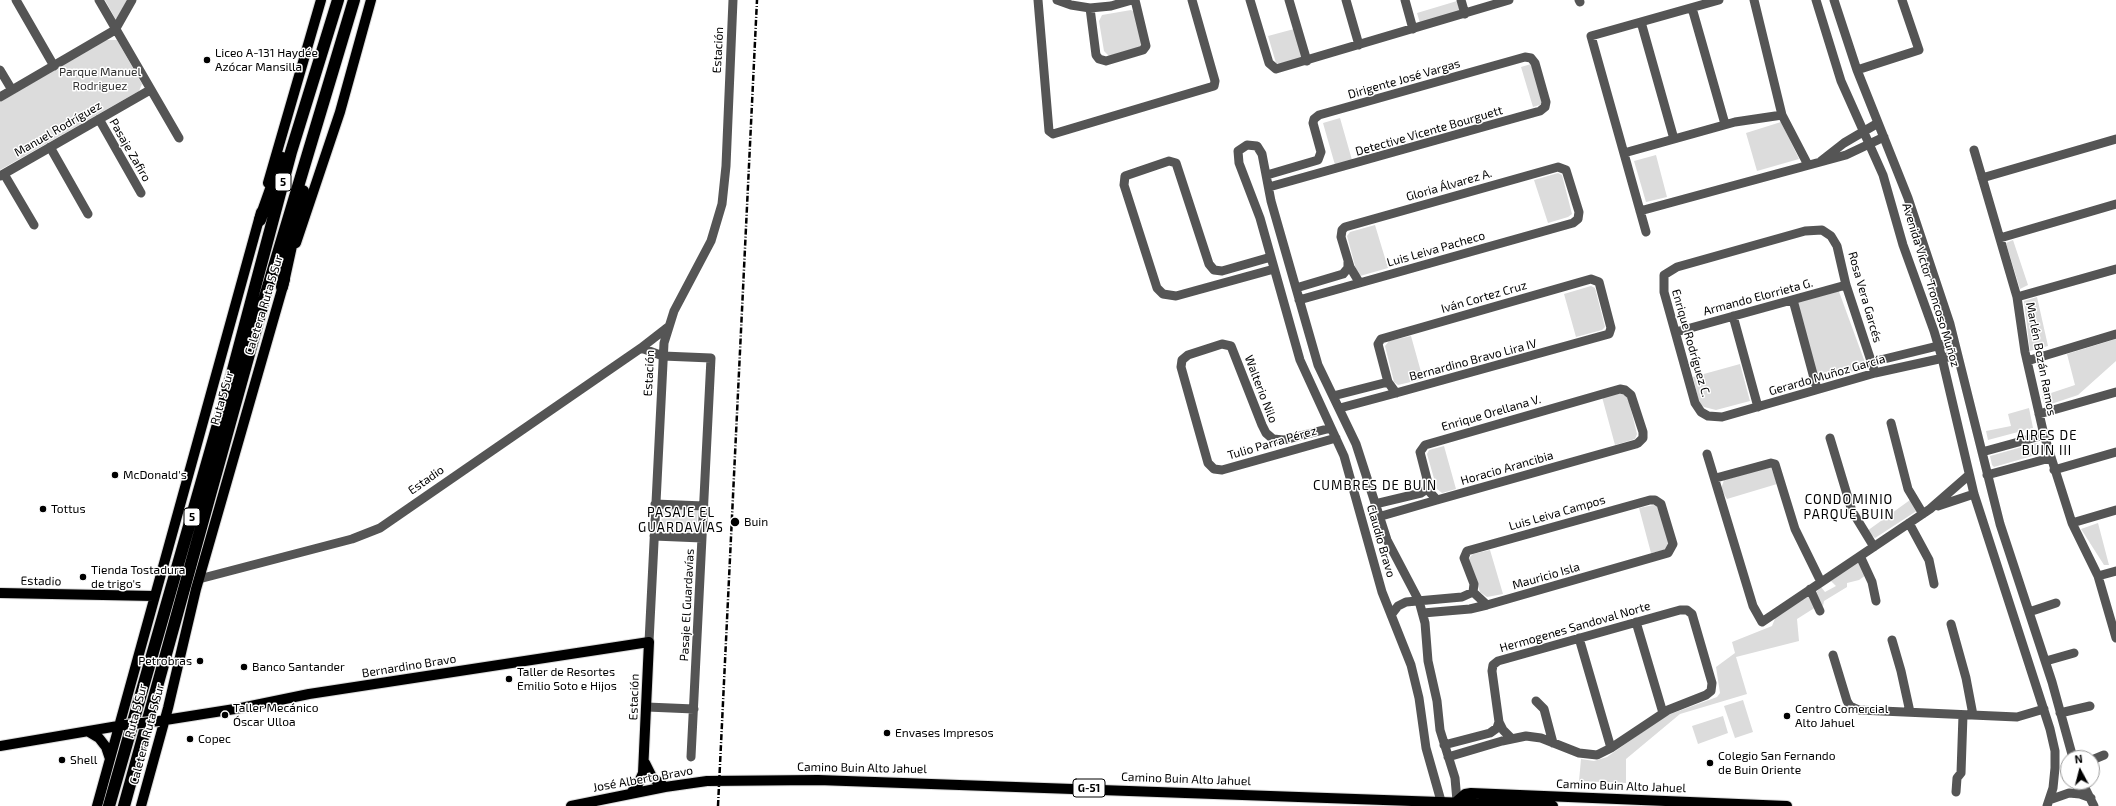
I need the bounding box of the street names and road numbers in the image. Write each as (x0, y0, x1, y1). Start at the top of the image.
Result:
street label: Estación (710, 26, 726, 74)
street label: Dirigente José Vargas (1346, 56, 1462, 102)
street label: Manuel Rodríguez (12, 98, 104, 160)
street label: Detective Vicente Bourguett (1354, 103, 1504, 159)
street label: Pasaje Zafiro (106, 116, 154, 184)
street label: Gloria Álvarez A. (1404, 166, 1494, 204)
road number: 5 (275, 173, 291, 191)
street label: Avenida Víctor Troncoso Muñoz (1899, 201, 1963, 369)
street label: Luis Leiva Pacheco (1385, 228, 1487, 270)
street label: Rosa Vera Garcés (1845, 250, 1885, 344)
street label: Caletera Ruta 5 Sur (242, 253, 286, 357)
street label: Armando Elorrieta G. (1702, 275, 1814, 319)
street label: Iván Cortez Cruz (1439, 278, 1529, 316)
street label: Enrique Rodríguez C. (1669, 287, 1713, 399)
street label: Marlén Bozán Ramos (2023, 301, 2059, 417)
street label: Bernardino Bravo Lira IV (1408, 336, 1538, 384)
street label: Estación (641, 349, 657, 397)
street label: Gerardo Muñoz García (1767, 351, 1887, 399)
street label: Walterio Nilo (1241, 353, 1281, 425)
street label: Ruta 5 Sur (207, 369, 237, 427)
street label: Enrique Orellana V. (1440, 392, 1542, 434)
street label: Tulio Parra Pérez (1226, 423, 1318, 463)
street label: Horacio Arancibia (1459, 448, 1555, 488)
street label: Estadio (405, 462, 447, 498)
street label: Luis Leiva Campos (1507, 492, 1607, 534)
street label: Claudio Bravo (1364, 503, 1398, 579)
road number: 5 (184, 508, 200, 526)
street label: Pasaje El Guardavías (677, 548, 697, 662)
street label: Mauricio Isla (1511, 560, 1581, 592)
street label: Estadio (21, 573, 61, 589)
street label: Hermogenes Sandoval Norte (1498, 599, 1652, 655)
street label: Bernardino Bravo (361, 651, 457, 681)
street label: Estación (626, 673, 642, 721)
street label: Ruta 5 Sur (122, 682, 150, 740)
street label: Caletera Ruta 5 Sur (127, 682, 167, 786)
street label: Camino Buin Alto Jahuel (797, 760, 927, 776)
street label: José Alberto Bravo (592, 763, 694, 795)
street label: Camino Buin Alto Jahuel (1121, 770, 1251, 788)
street label: Camino Buin Alto Jahuel (1556, 777, 1686, 795)
road number: G-51 (1073, 779, 1105, 797)

